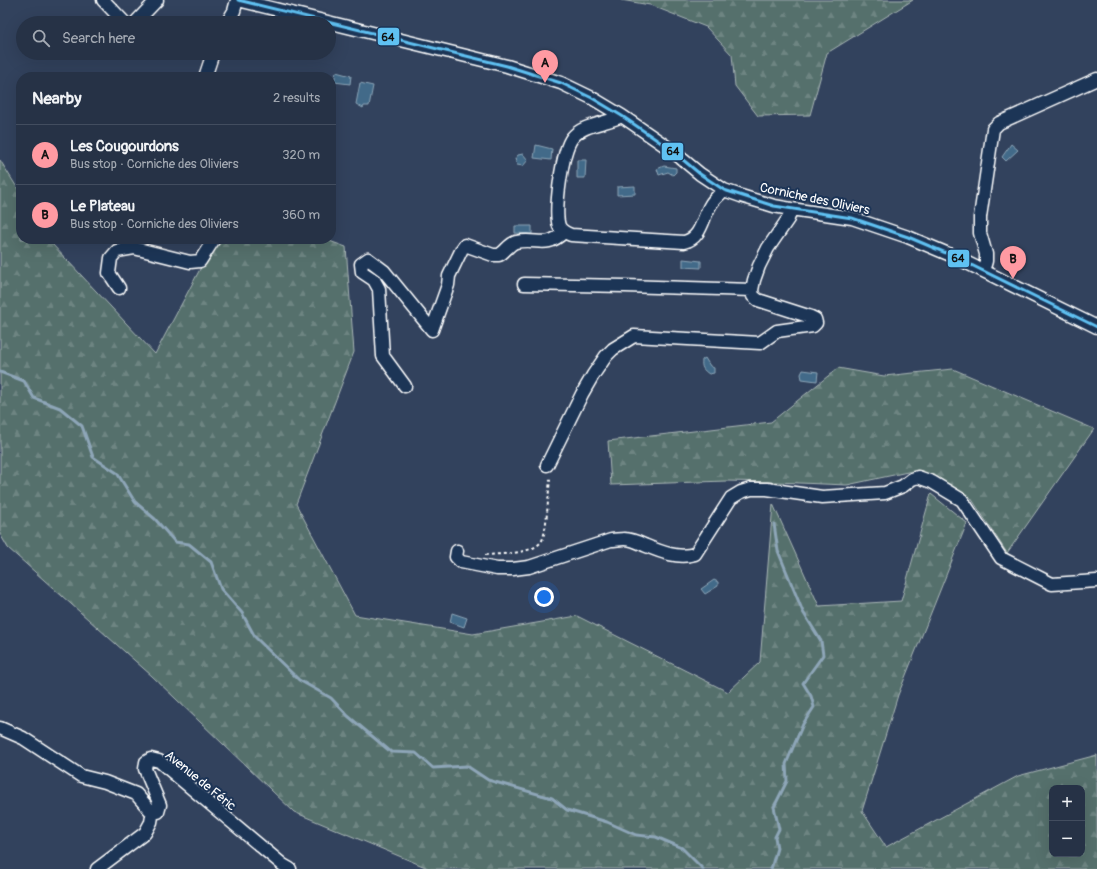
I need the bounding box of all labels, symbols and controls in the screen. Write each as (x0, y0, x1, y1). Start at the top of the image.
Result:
search box (16, 16, 336, 60)
icon: search (30, 27, 52, 49)
line badge: 64 (377, 27, 400, 46)
text: Search here (62, 29, 135, 48)
text: 64 (382, 31, 395, 44)
pin: A (532, 50, 558, 83)
text: Nearby (32, 88, 81, 109)
text: 2 results (273, 90, 320, 106)
text: Les Cougourdons (70, 137, 179, 156)
line badge: 64 (661, 142, 684, 161)
text: 64 (667, 145, 680, 158)
text: A (41, 147, 49, 163)
text: 320 m (282, 147, 320, 163)
text: Bus stop · Corniche des Oliviers (70, 156, 239, 172)
street label: Corniche des Oliviers (758, 180, 871, 218)
text: Le Plateau (70, 197, 135, 216)
text: B (41, 207, 49, 223)
text: 360 m (282, 207, 320, 223)
text: Bus stop · Corniche des Oliviers (70, 216, 239, 232)
pin: B (1000, 246, 1026, 279)
line badge: 64 (947, 249, 970, 268)
text: 64 (952, 252, 965, 265)
your location (534, 587, 554, 607)
street label: Avenue de Féric (162, 747, 239, 815)
map controls (1049, 785, 1085, 857)
button: + (1049, 785, 1085, 821)
button: − (1049, 821, 1085, 857)

